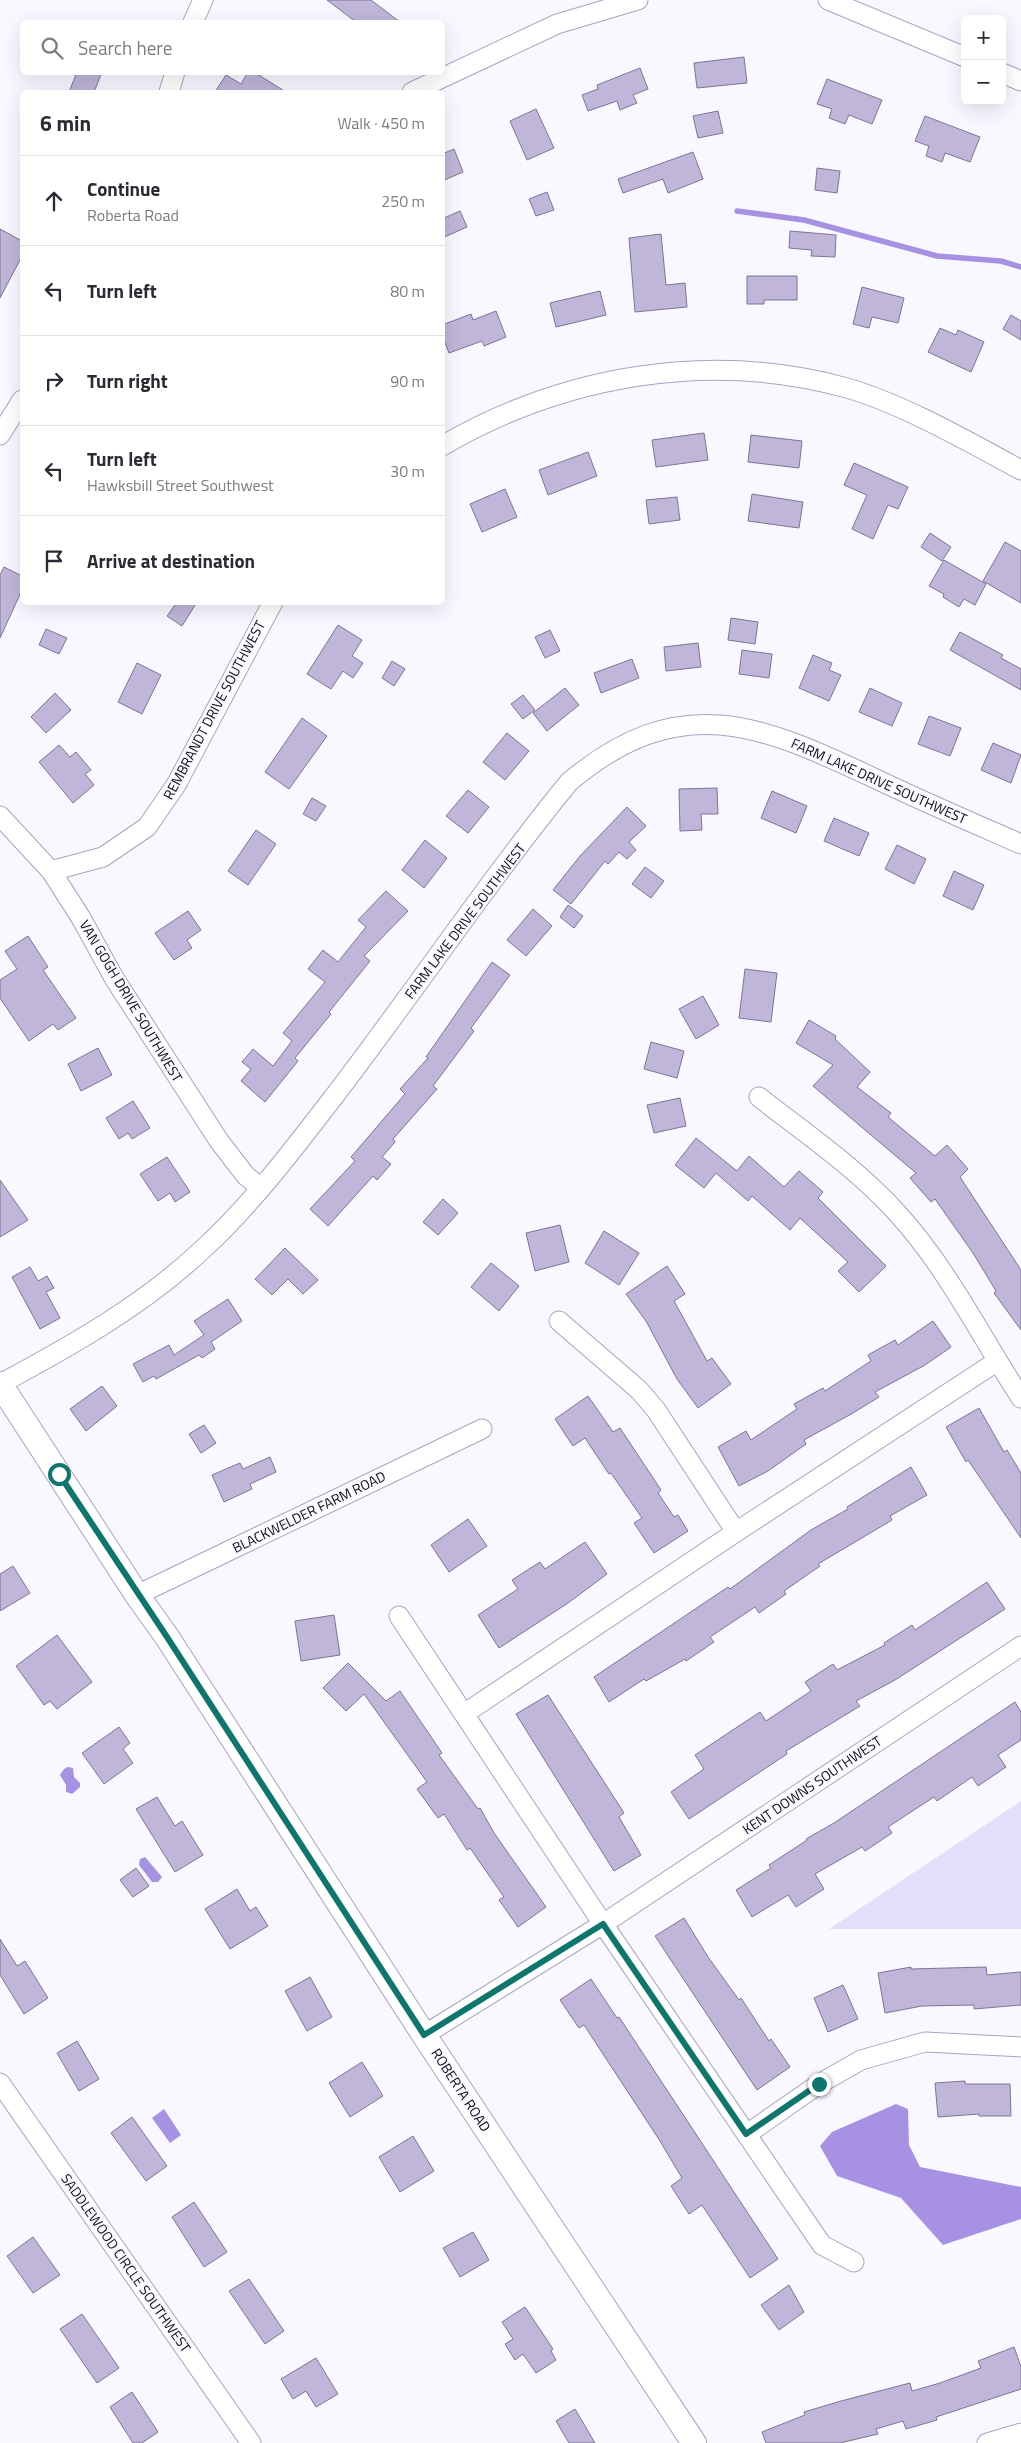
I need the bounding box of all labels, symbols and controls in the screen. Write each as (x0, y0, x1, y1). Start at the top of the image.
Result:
map controls (961, 15, 1006, 105)
button: + (961, 15, 1006, 60)
search box (20, 20, 445, 75)
text: Search here (78, 33, 172, 62)
icon: search (38, 34, 66, 62)
button: − (961, 60, 1006, 105)
text: 6 min (40, 107, 91, 139)
text: Walk · 450 m (337, 111, 425, 135)
text: Continue (87, 174, 160, 203)
icon: ahead (40, 187, 68, 215)
text: 250 m (381, 189, 425, 213)
text: Roberta Road (87, 203, 179, 227)
text: Turn left (87, 276, 157, 305)
icon: left (40, 277, 68, 305)
text: 80 m (390, 279, 425, 303)
text: Turn right (87, 366, 168, 395)
icon: right (40, 367, 68, 395)
text: 90 m (390, 369, 425, 393)
text: Turn left (87, 444, 157, 473)
icon: left (40, 457, 68, 485)
text: 30 m (390, 459, 425, 483)
text: Hawksbill Street Southwest (87, 473, 274, 497)
text: Arrive at destination (87, 546, 255, 575)
icon: arrive (40, 547, 68, 575)
street label: REMBRANDT DRIVE SOUTHWEST (157, 616, 270, 803)
street label: FARM LAKE DRIVE SOUTHWEST (788, 732, 971, 829)
street label: FARM LAKE DRIVE SOUTHWEST (399, 838, 531, 1003)
street label: VAN GOGH DRIVE SOUTHWEST (75, 916, 189, 1086)
route start (48, 1463, 71, 1486)
street label: BLACKWELDER FARM ROAD (229, 1465, 389, 1558)
street label: KENT DOWNS SOUTHWEST (738, 1730, 886, 1839)
street label: ROBERTA ROAD (426, 2044, 496, 2136)
route end (808, 2073, 831, 2096)
street label: SADDLEWOOD CIRCLE SOUTHWEST (56, 2169, 197, 2357)

